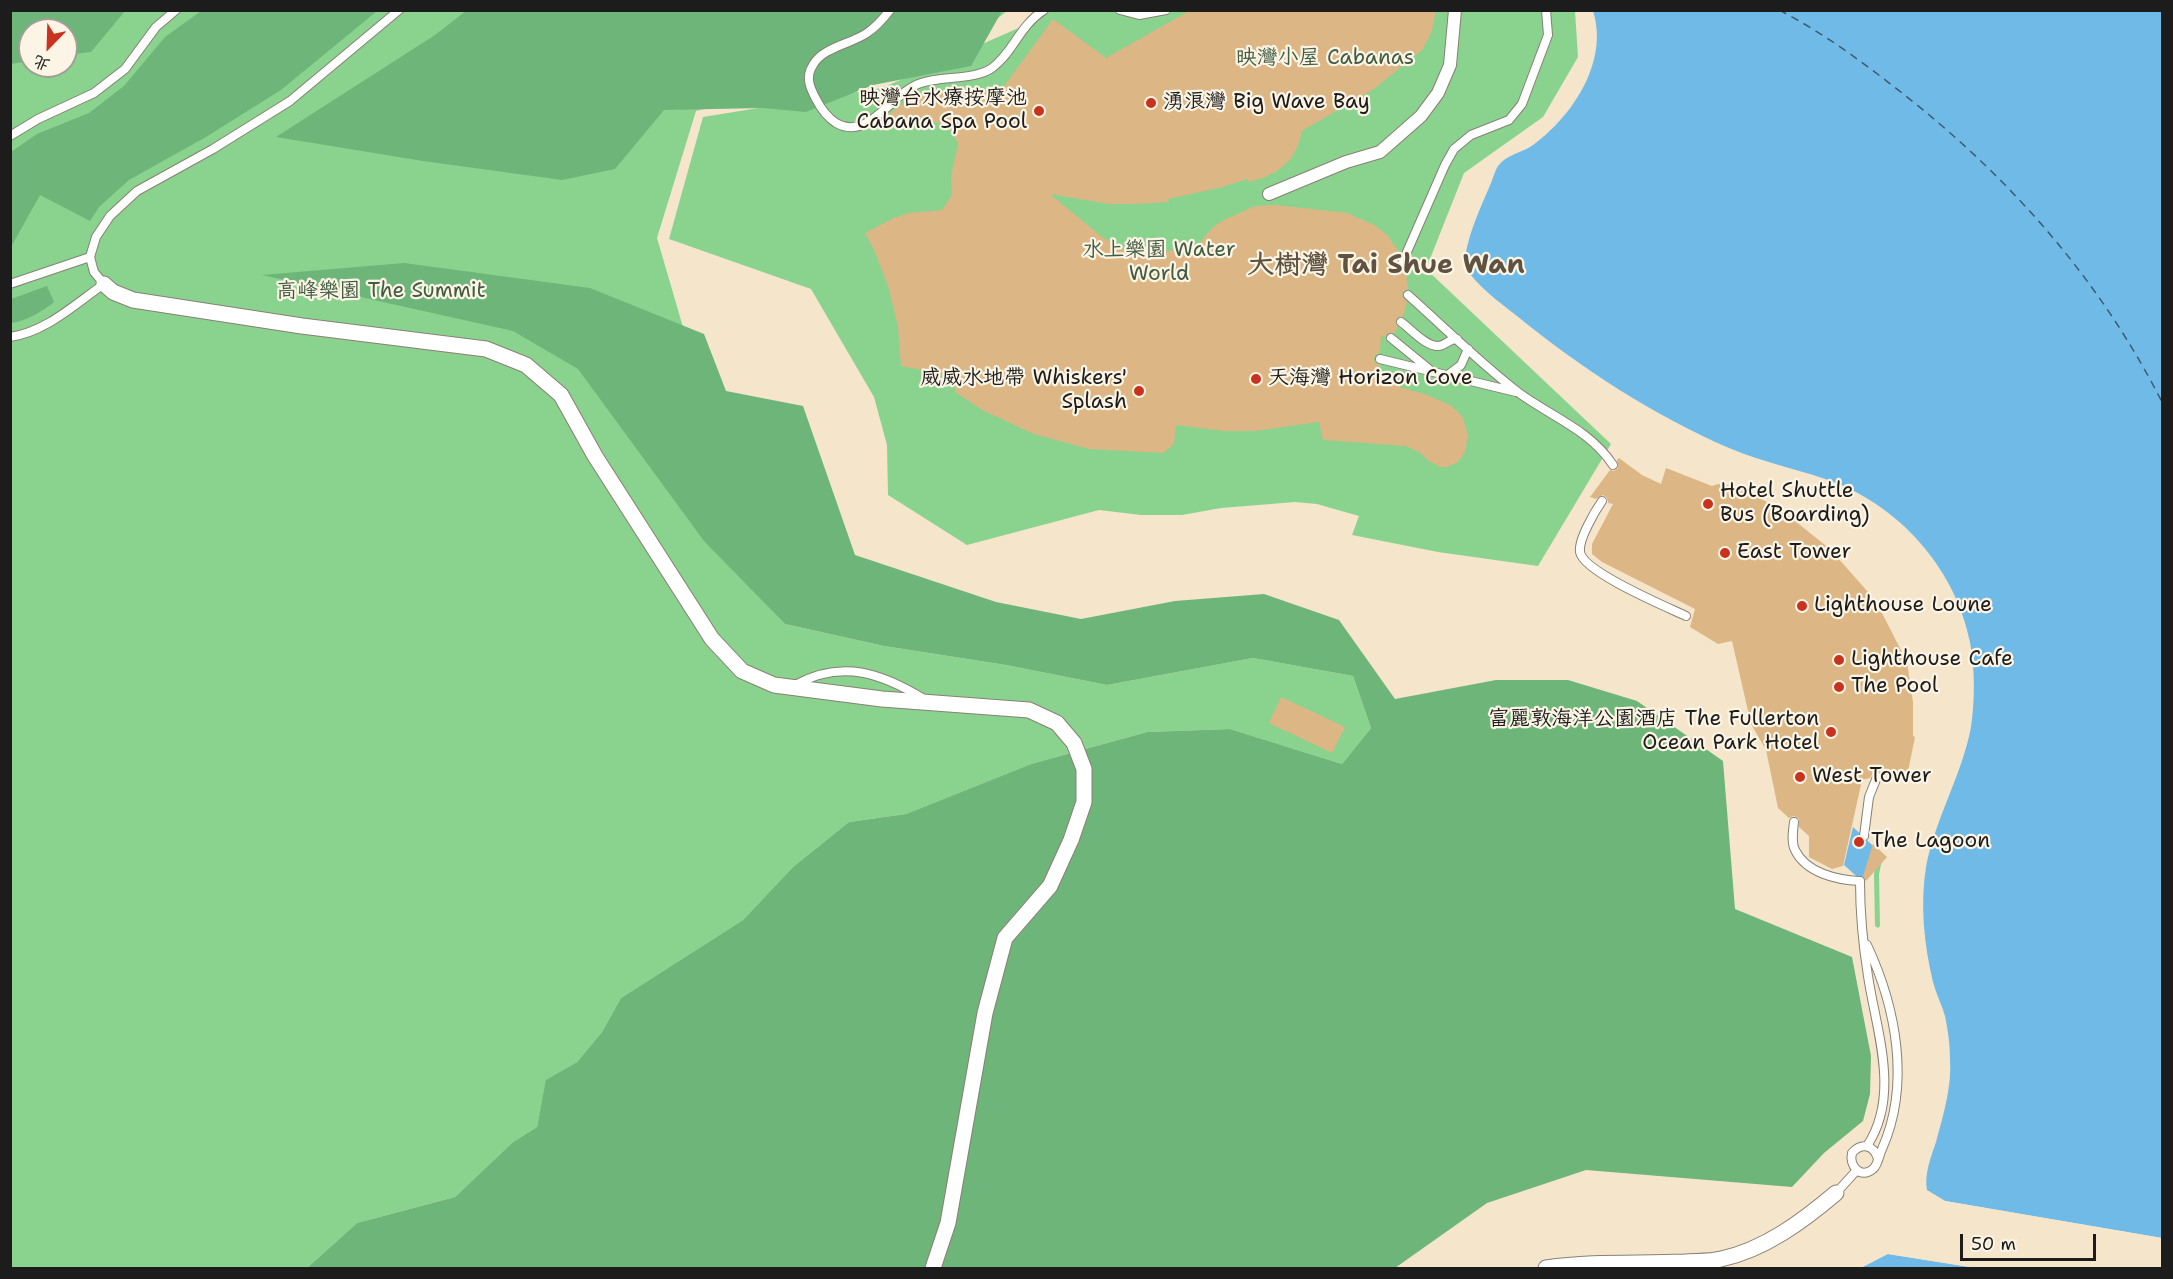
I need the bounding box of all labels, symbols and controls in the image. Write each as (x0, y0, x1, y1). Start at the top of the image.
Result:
north arrow (18, 18, 78, 78)
park label: 映灣小屋 Cabanas (1236, 46, 1414, 72)
text: 北 (30, 50, 53, 76)
place label: 映灣台水療按摩池 Cabana Spa Pool (857, 86, 1027, 136)
place label: 湧浪灣 Big Wave Bay (1163, 90, 1370, 116)
marker: 湧浪灣 Big Wave Bay (1144, 96, 1158, 110)
marker: 映灣台水療按摩池 Cabana Spa Pool (1032, 104, 1046, 118)
park label: 水上樂園 Water World (1082, 238, 1236, 288)
district label: 大樹灣 Tai Shue Wan (1247, 250, 1525, 282)
park label: 高峰樂園 The Summit (276, 279, 486, 305)
place label: 威威水地帶 Whiskers' Splash (920, 366, 1127, 416)
place label: 天海灣 Horizon Cove (1268, 366, 1473, 392)
marker: 天海灣 Horizon Cove (1249, 372, 1263, 386)
marker: 威威水地帶 Whiskers' Splash (1132, 384, 1146, 398)
place label: Hotel Shuttle Bus (Boarding) (1720, 479, 1870, 529)
marker: Hotel Shuttle Bus (Boarding) (1701, 497, 1715, 511)
place label: East Tower (1737, 540, 1851, 566)
marker: East Tower (1718, 546, 1732, 560)
place label: Lighthouse Loune (1814, 593, 1992, 619)
marker: Lighthouse Loune (1795, 599, 1809, 613)
place label: Lighthouse Cafe (1851, 647, 2013, 673)
marker: Lighthouse Cafe (1832, 653, 1846, 667)
place label: The Pool (1851, 674, 1938, 700)
marker: The Pool (1832, 680, 1846, 694)
place label: 富麗敦海洋公園酒店 The Fullerton Ocean Park Hotel (1488, 707, 1819, 757)
marker: 富麗敦海洋公園酒店 The Fullerton Ocean Park Hotel (1824, 725, 1838, 739)
place label: West Tower (1812, 764, 1932, 790)
marker: West Tower (1793, 770, 1807, 784)
place label: The Lagoon (1871, 829, 1990, 855)
marker: The Lagoon (1852, 835, 1866, 849)
scale bar (1963, 1222, 2100, 1260)
text: 50 m (1971, 1232, 2016, 1256)

